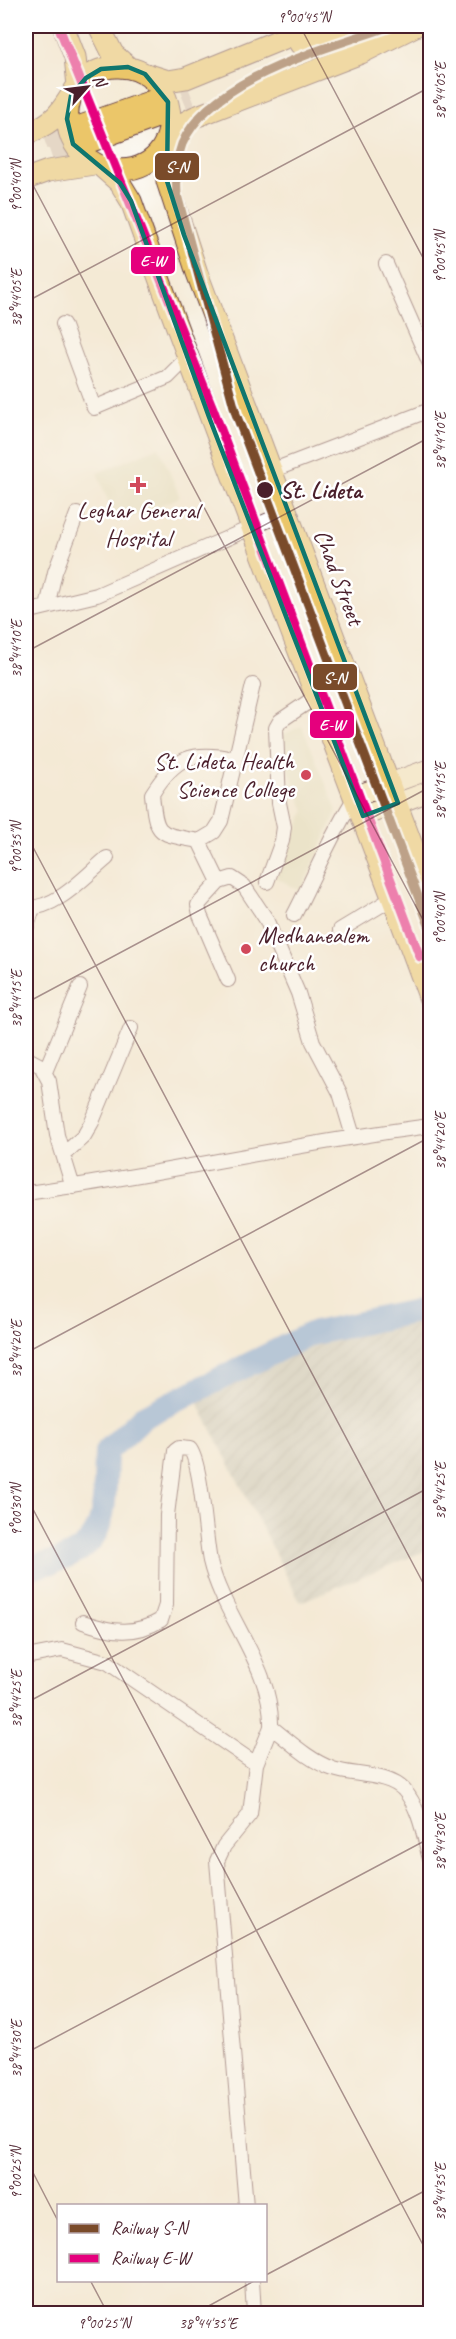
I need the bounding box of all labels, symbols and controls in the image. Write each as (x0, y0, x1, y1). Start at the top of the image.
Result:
text: 9°00'45"N (278, 8, 333, 27)
north arrow (57, 57, 117, 117)
text: 38°44'05"E (431, 60, 450, 120)
text: N (88, 71, 112, 92)
line badge: S-N (154, 152, 200, 181)
text: 9°00'40"N (7, 157, 26, 212)
text: S-N (165, 157, 192, 177)
text: 9°00'45"N (431, 228, 450, 283)
line badge: E-W (130, 246, 176, 275)
text: E-W (140, 251, 169, 271)
text: 38°44'05"E (7, 267, 26, 327)
text: 38°44'10"E (431, 410, 450, 470)
place label: St. Lideta (280, 475, 364, 505)
marker: Leghar General Hospital (129, 476, 147, 494)
marker: St. Lideta (255, 480, 275, 500)
place label: Leghar General Hospital (77, 495, 203, 553)
street label: Chad Street (307, 525, 372, 631)
text: 38°44'10"E (7, 618, 26, 678)
line badge: S-N (312, 663, 358, 691)
text: S-N (323, 668, 350, 688)
line badge: E-W (309, 710, 355, 739)
text: E-W (319, 715, 348, 735)
place label: St. Lideta Health Science College (154, 746, 296, 804)
text: 38°44'15"E (431, 760, 450, 820)
marker: St. Lideta Health Science College (299, 768, 313, 782)
text: 9°00'35"N (7, 819, 26, 874)
text: 9°00'40"N (431, 890, 450, 945)
place label: Medhanealem church (258, 920, 370, 978)
marker: Medhanealem church (239, 942, 253, 956)
text: 38°44'15"E (7, 968, 26, 1028)
text: 38°44'20"E (431, 1110, 450, 1170)
text: 38°44'20"E (7, 1318, 26, 1378)
text: 38°44'25"E (431, 1460, 450, 1520)
text: 9°00'30"N (7, 1481, 26, 1536)
text: 38°44'25"E (7, 1668, 26, 1728)
text: 38°44'30"E (431, 1811, 450, 1871)
text: 38°44'30"E (7, 2018, 26, 2078)
text: 9°00'25"N (7, 2144, 26, 2199)
text: 38°44'35"E (431, 2161, 450, 2221)
legend (57, 2204, 267, 2282)
text: Railway S-N (111, 2217, 191, 2239)
text: Railway E-W (111, 2247, 193, 2269)
text: 9°00'25"N (78, 2314, 133, 2333)
text: 38°44'35"E (179, 2314, 239, 2333)

